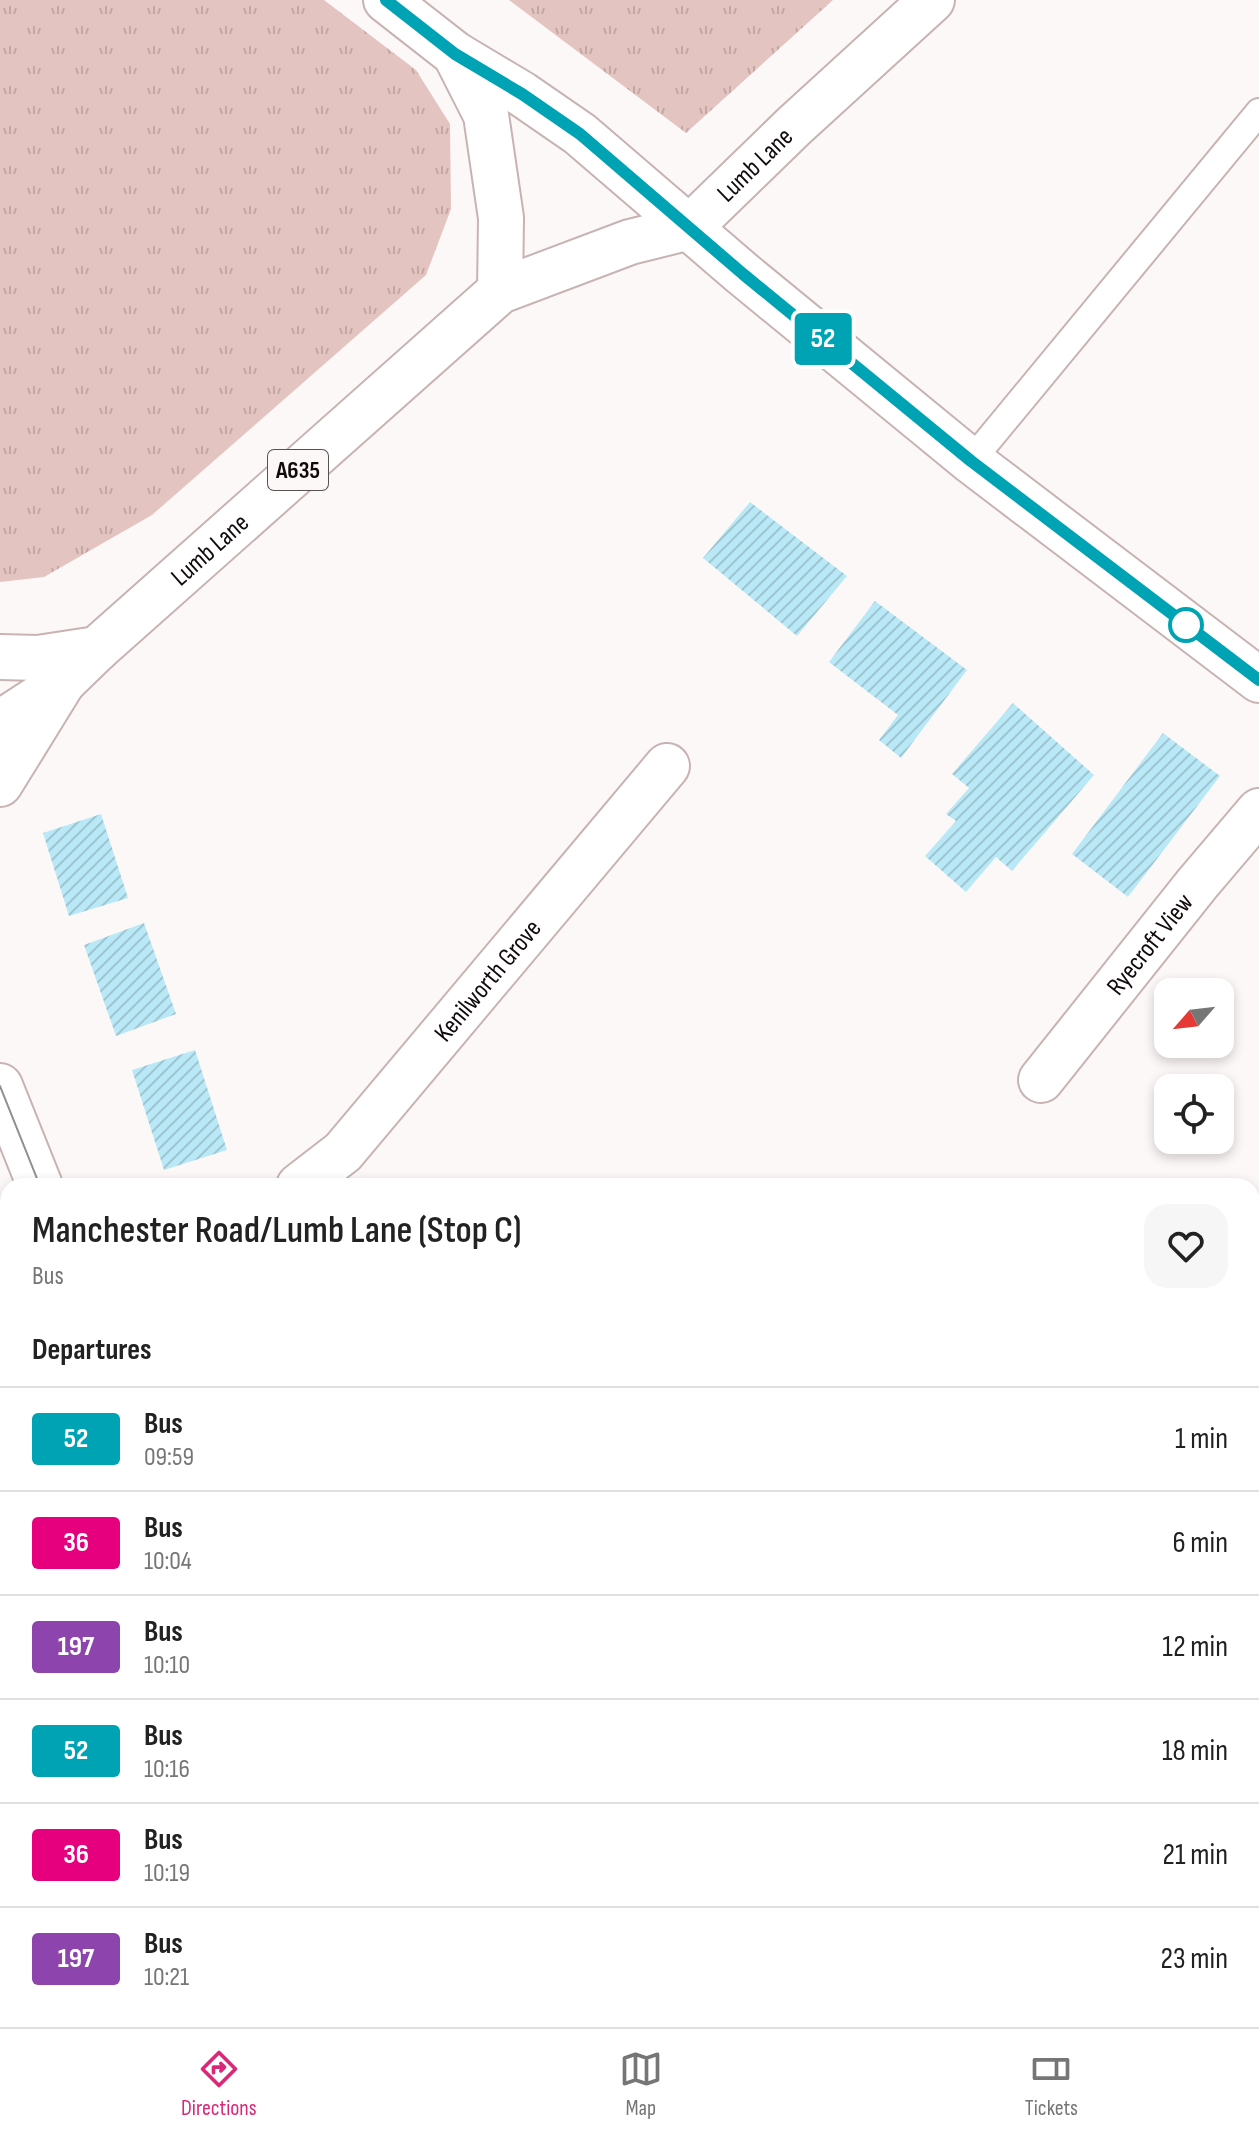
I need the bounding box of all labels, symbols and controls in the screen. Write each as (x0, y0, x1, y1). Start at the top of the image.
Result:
street label: Lumb Lane (711, 122, 800, 209)
line badge: 52 (787, 313, 859, 365)
text: 52 (811, 322, 835, 355)
road number: A635 (268, 450, 328, 490)
street label: Lumb Lane (165, 508, 256, 593)
unlabelled marker (1169, 608, 1203, 642)
street label: Ryecroft View (1101, 887, 1201, 1002)
street label: Kenilworth Grove (428, 914, 548, 1048)
north arrow (1154, 978, 1234, 1058)
map controls (1154, 978, 1234, 1154)
button: locate (1154, 1074, 1234, 1154)
button: heart (1144, 1204, 1228, 1288)
text: Manchester Road/Lumb Lane (Stop C) (32, 1208, 522, 1253)
text: Bus (32, 1261, 64, 1292)
text: Departures (32, 1332, 152, 1368)
text: Bus (144, 1406, 183, 1442)
text: 1 min (1175, 1421, 1228, 1457)
text: 52 (64, 1422, 88, 1455)
text: 09:59 (144, 1442, 194, 1473)
text: Bus (144, 1510, 183, 1546)
text: 6 min (1172, 1525, 1228, 1561)
text: 36 (63, 1526, 89, 1559)
text: 10:04 (144, 1546, 192, 1577)
text: Bus (144, 1614, 183, 1650)
text: 12 min (1162, 1629, 1228, 1665)
text: 197 (58, 1630, 94, 1663)
text: 10:10 (144, 1650, 190, 1681)
text: Bus (144, 1718, 183, 1754)
text: 18 min (1162, 1733, 1228, 1769)
text: 52 (64, 1734, 88, 1767)
text: 10:16 (144, 1754, 190, 1785)
text: Bus (144, 1822, 183, 1858)
text: 21 min (1163, 1837, 1228, 1873)
text: 36 (63, 1838, 89, 1871)
text: 10:19 (144, 1858, 190, 1889)
text: Bus (144, 1926, 183, 1962)
text: 23 min (1161, 1941, 1228, 1977)
text: 197 (58, 1942, 94, 1975)
text: 10:21 (144, 1962, 189, 1993)
tab: Directions (181, 2047, 257, 2122)
tab: Map (619, 2047, 663, 2122)
tab: Tickets (1025, 2047, 1078, 2122)

